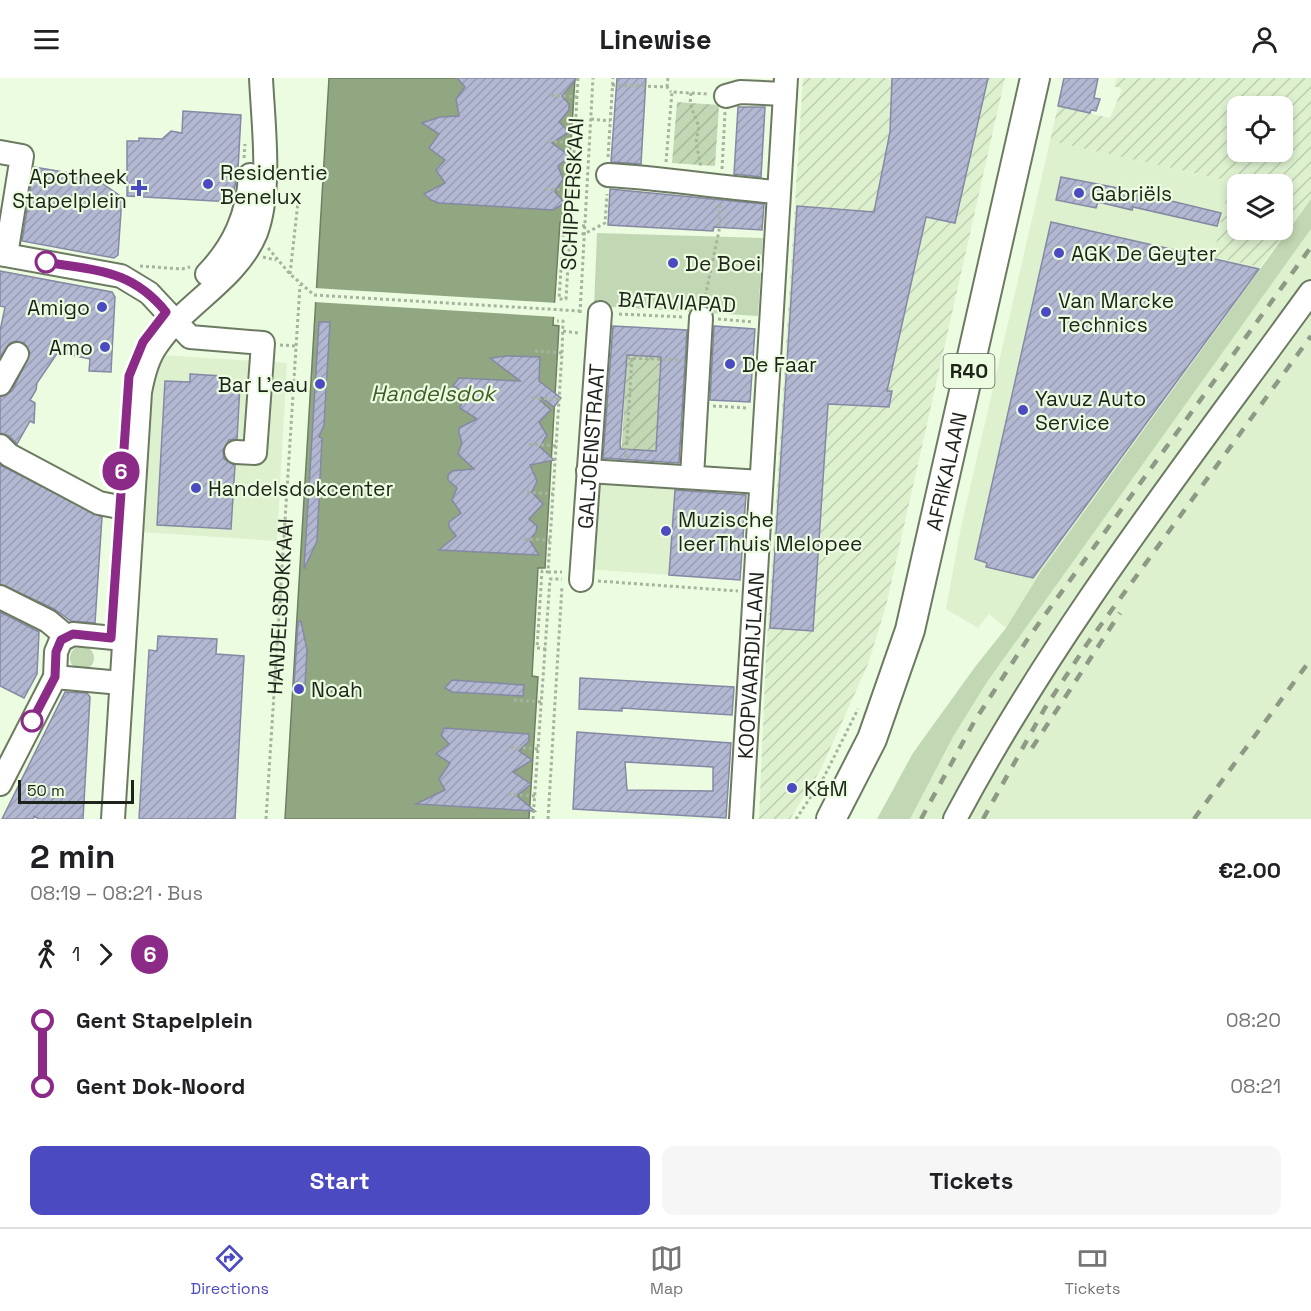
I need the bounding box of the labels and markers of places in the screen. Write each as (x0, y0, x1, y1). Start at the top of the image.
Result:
place label: Residentie Benelux (220, 159, 328, 210)
place label: Apotheek Stapelplein (12, 163, 127, 214)
marker: Residentie Benelux (201, 177, 215, 191)
place label: Gabriëls (1091, 180, 1172, 207)
marker: Apotheek Stapelplein (132, 181, 146, 195)
marker: Gabriëls (1072, 186, 1086, 200)
place label: AGK De Geyter (1071, 240, 1217, 267)
marker: AGK De Geyter (1052, 246, 1066, 260)
place label: De Boei (685, 250, 761, 277)
unlabelled marker (35, 251, 57, 273)
marker: De Boei (666, 256, 680, 270)
place label: Van Marcke Technics (1058, 287, 1174, 338)
place label: Amigo (27, 294, 90, 321)
marker: Amigo (95, 300, 109, 314)
marker: Van Marcke Technics (1039, 305, 1053, 319)
place label: Amo (49, 334, 93, 361)
marker: Amo (98, 340, 112, 354)
place label: De Faar (742, 351, 817, 378)
marker: De Faar (723, 357, 737, 371)
place label: Bar L'eau (218, 371, 308, 398)
marker: Bar L'eau (313, 377, 327, 391)
place label: Yavuz Auto Service (1035, 385, 1146, 436)
marker: Yavuz Auto Service (1016, 403, 1030, 417)
place label: Handelsdokcenter (208, 475, 393, 502)
marker: Handelsdokcenter (189, 481, 203, 495)
place label: Muzische leerThuis Melopee (678, 506, 863, 557)
marker: Muzische leerThuis Melopee (659, 524, 673, 538)
place label: Noah (311, 676, 363, 703)
marker: Noah (292, 682, 306, 696)
unlabelled marker (21, 710, 43, 732)
place label: K&M (804, 775, 848, 802)
marker: K&M (785, 781, 799, 795)

